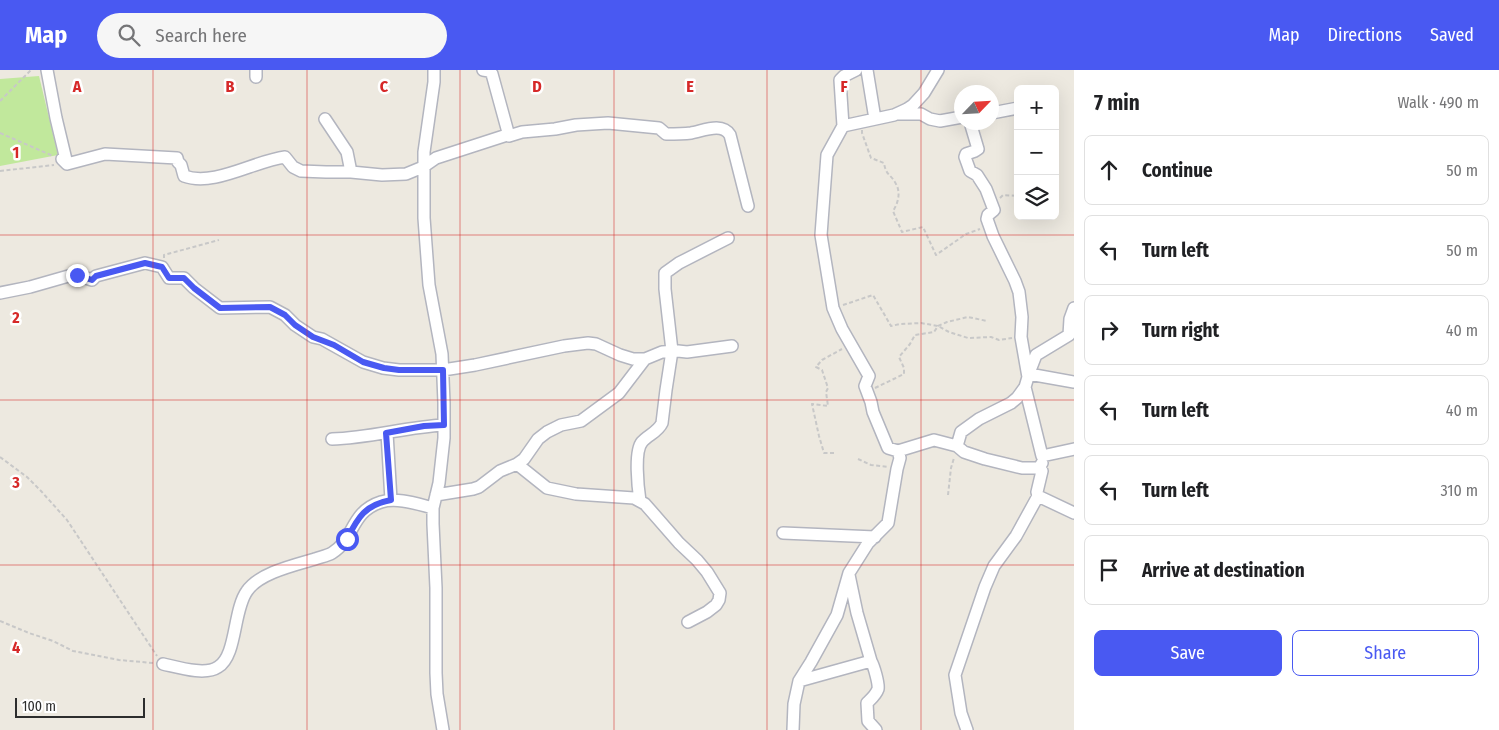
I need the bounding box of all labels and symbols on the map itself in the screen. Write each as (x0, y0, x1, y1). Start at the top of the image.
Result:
text: A (72, 77, 82, 96)
text: B (226, 77, 235, 96)
text: C (380, 77, 389, 96)
text: D (532, 77, 542, 96)
text: E (686, 77, 694, 96)
text: F (840, 77, 848, 96)
north arrow (954, 85, 999, 130)
text: 1 (13, 143, 19, 162)
route end (66, 264, 89, 287)
text: 2 (11, 308, 20, 327)
text: 3 (11, 473, 20, 492)
route start (336, 528, 359, 551)
text: 4 (12, 638, 20, 657)
scale bar (15, 695, 145, 718)

